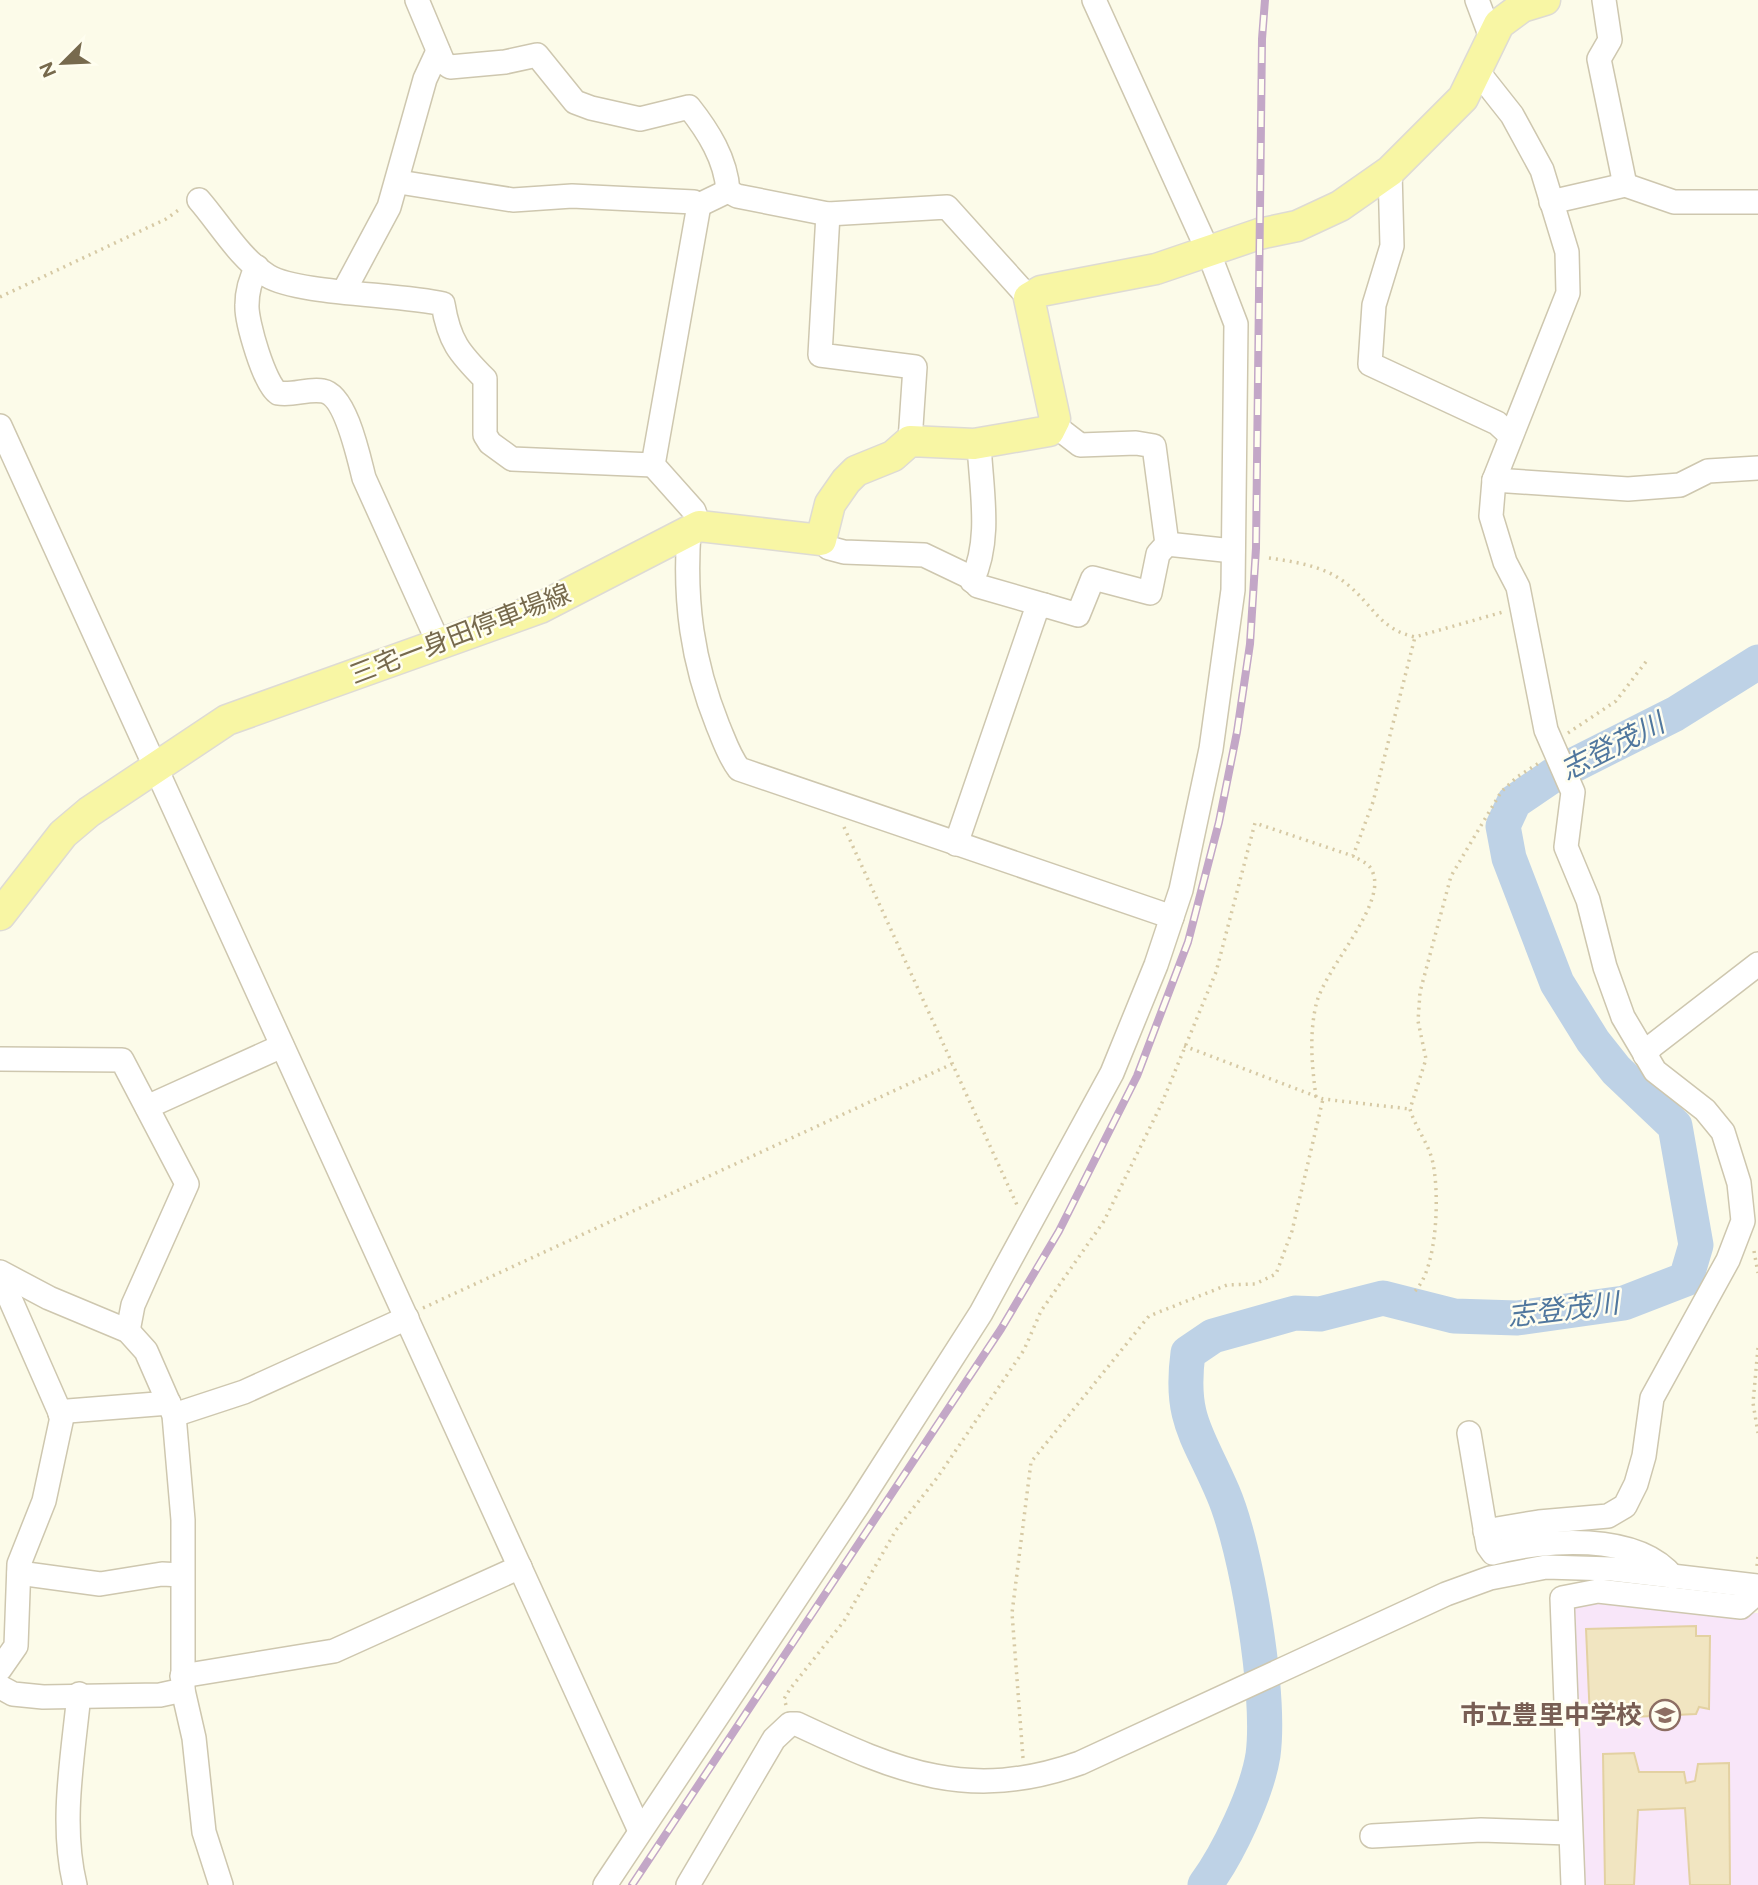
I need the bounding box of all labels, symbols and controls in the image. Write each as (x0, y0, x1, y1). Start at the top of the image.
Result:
north arrow (28, 28, 98, 98)
text: N (34, 58, 61, 81)
street label: 三宅一身田停車場線 (345, 577, 575, 691)
water label: 志登茂川 (1554, 704, 1672, 787)
water label: 志登茂川 (1505, 1285, 1624, 1333)
school or university icon: 市立豊里中学校 (1648, 1698, 1682, 1732)
place label: 市立豊里中学校 (1460, 1699, 1642, 1731)

